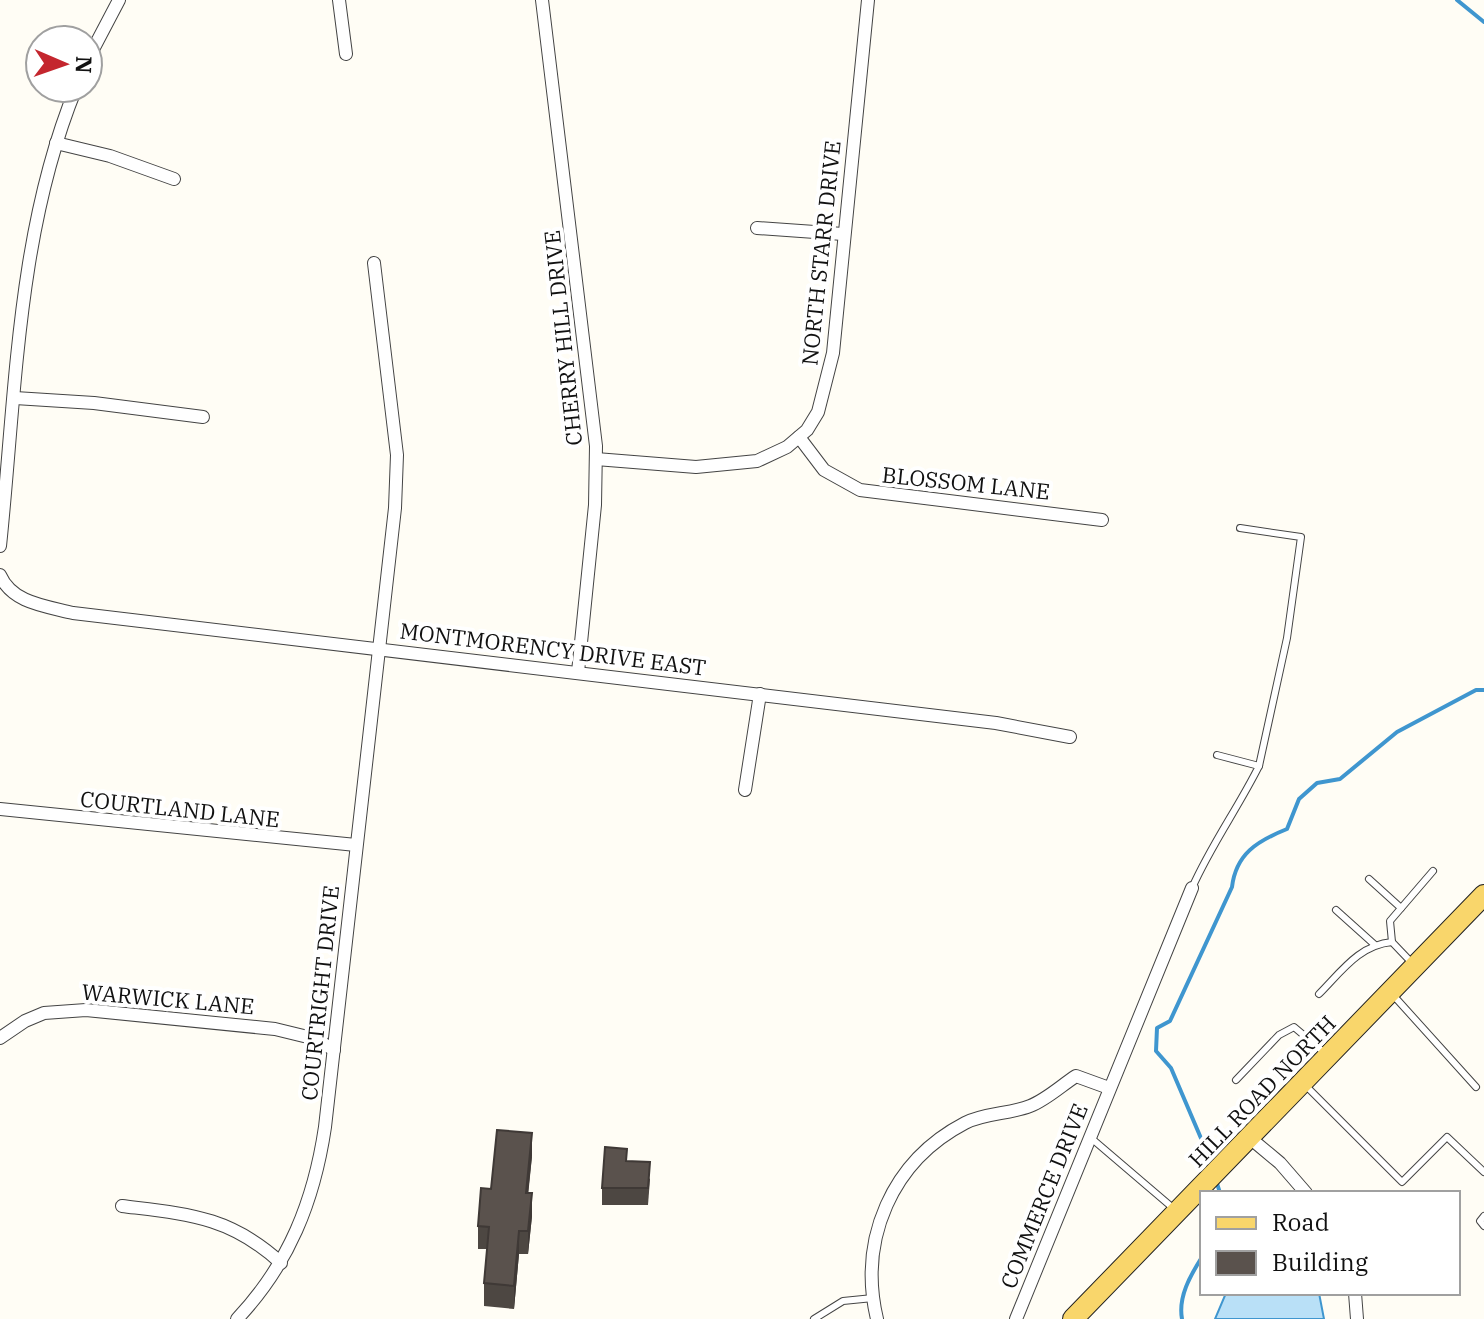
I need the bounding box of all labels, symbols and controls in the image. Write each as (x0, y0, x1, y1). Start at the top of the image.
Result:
north arrow (24, 24, 104, 104)
text: N (70, 56, 99, 74)
street label: NORTH STARR DRIVE (794, 139, 847, 367)
street label: CHERRY HILL DRIVE (537, 229, 588, 447)
street label: BLOSSOM LANE (881, 459, 1051, 506)
street label: MONTMORENCY DRIVE EAST (398, 615, 708, 682)
street label: COURTLAND LANE (79, 784, 281, 833)
street label: COURTRIGHT DRIVE (294, 884, 345, 1102)
street label: WARWICK LANE (80, 977, 256, 1021)
street label: HILL ROAD NORTH (1182, 1008, 1342, 1173)
street label: COMMERCE DRIVE (993, 1099, 1094, 1293)
legend (1200, 1191, 1460, 1295)
text: Road (1272, 1206, 1329, 1238)
text: Building (1272, 1246, 1368, 1278)

